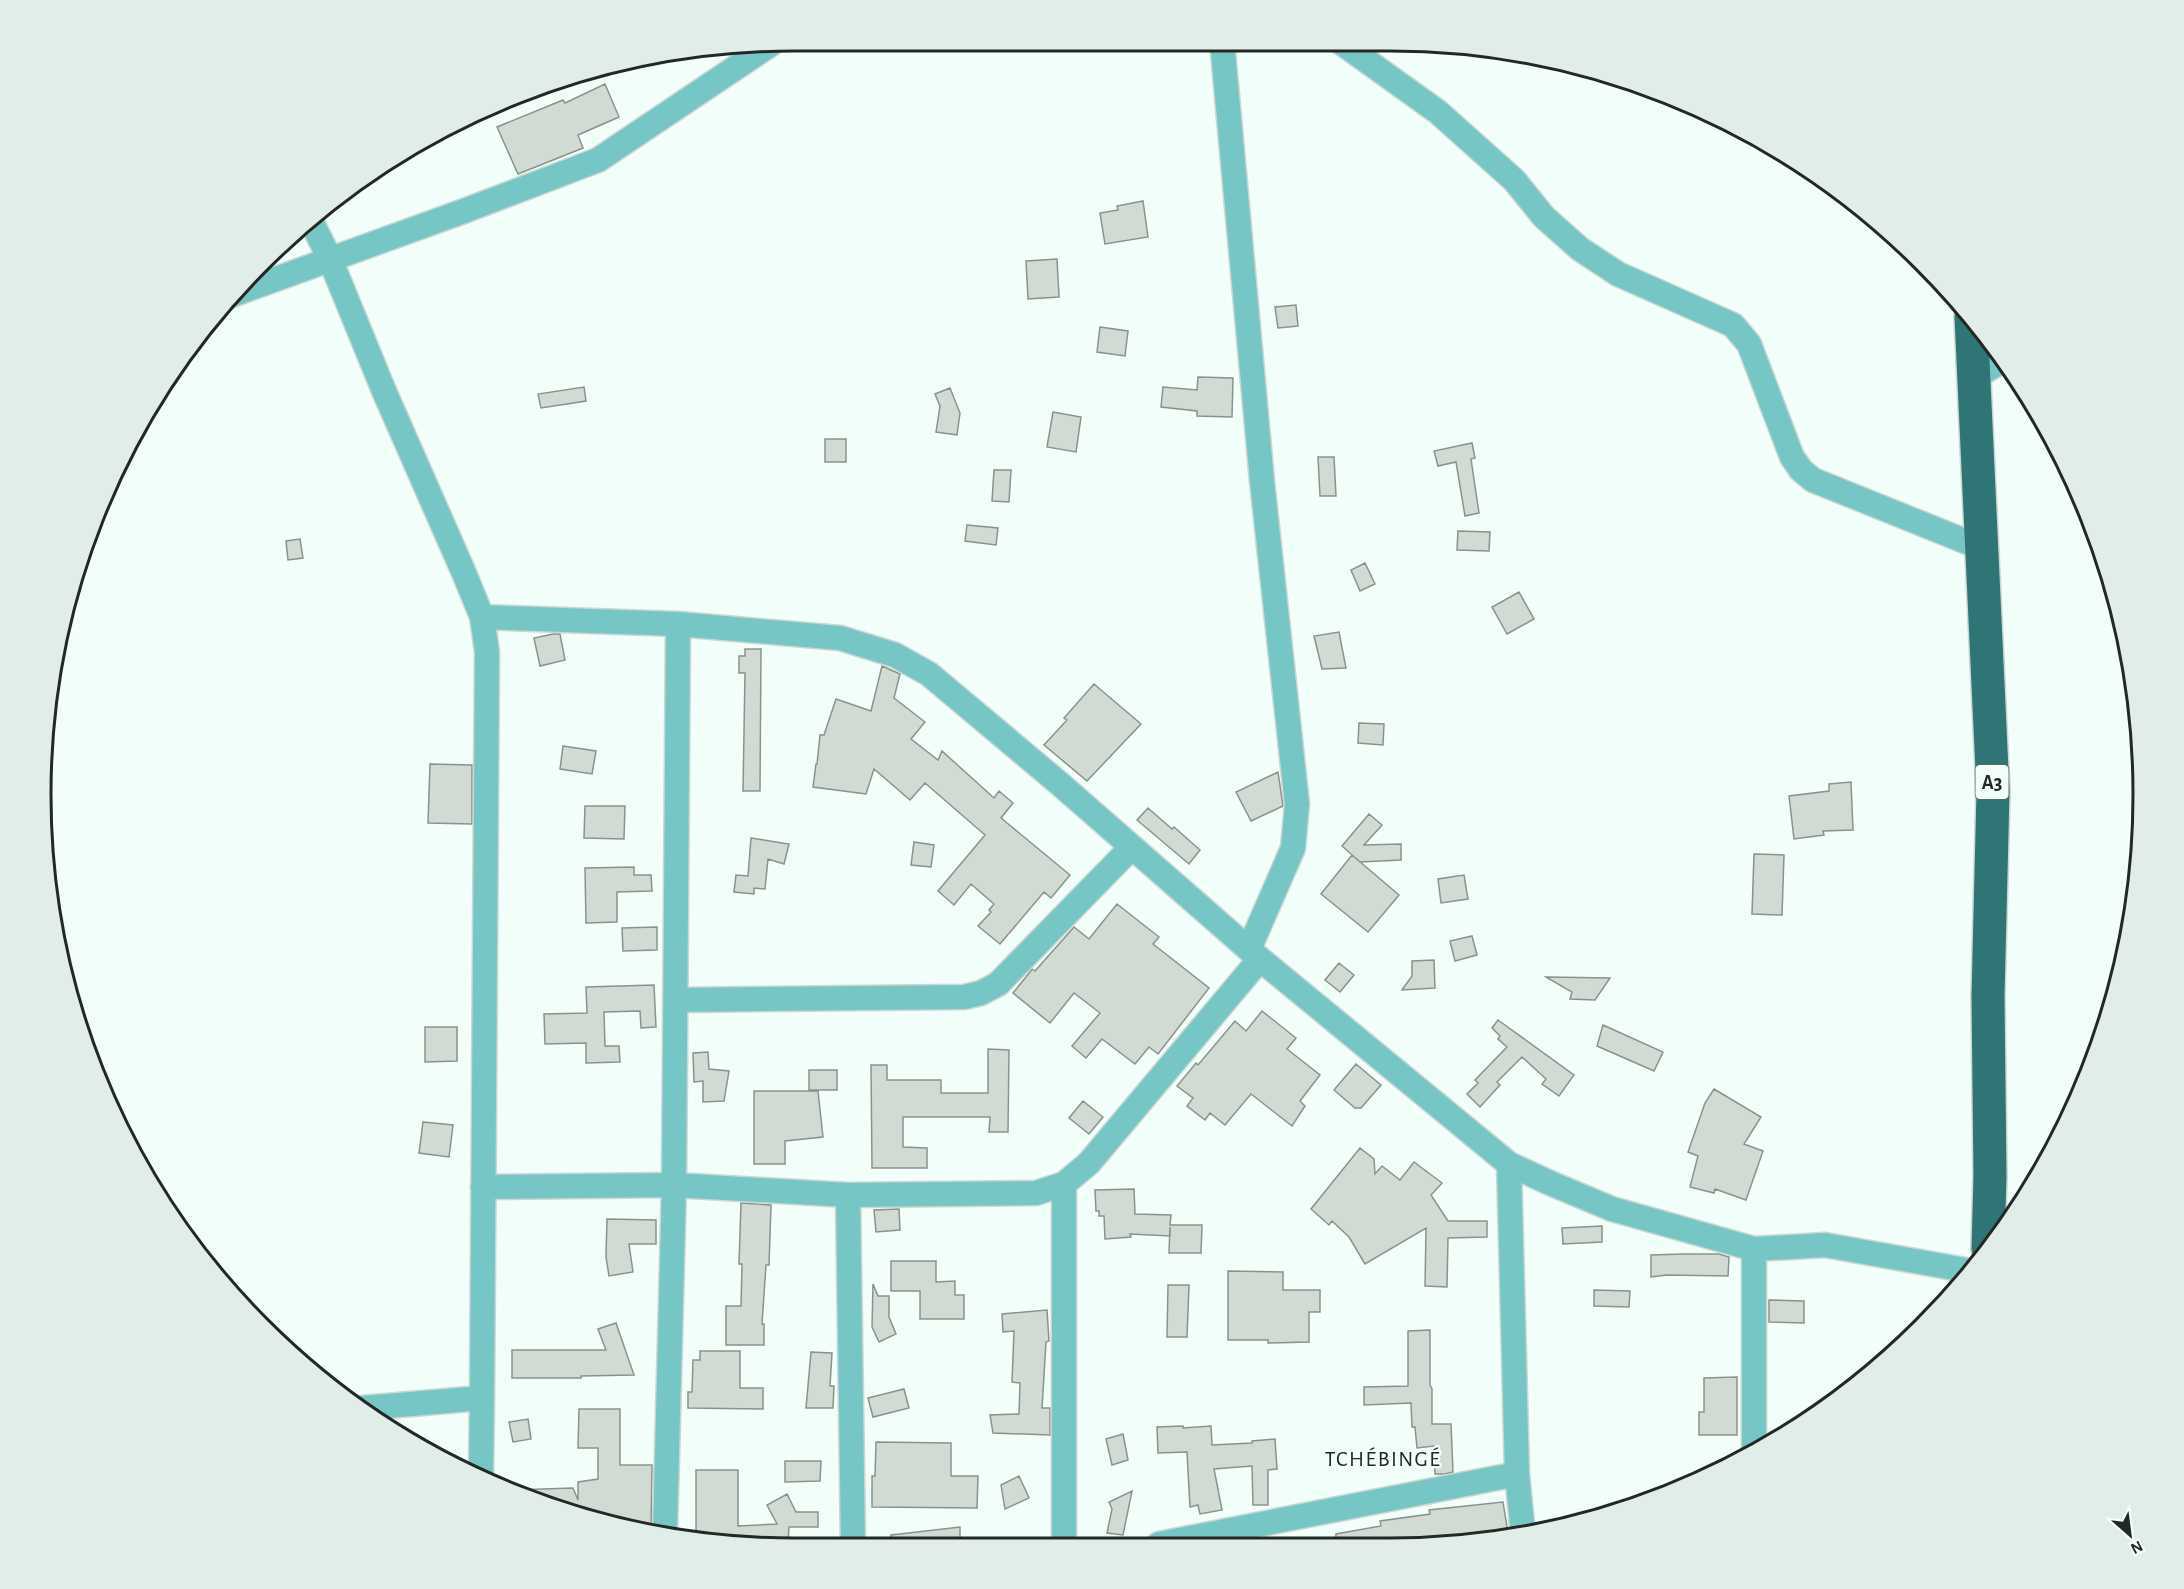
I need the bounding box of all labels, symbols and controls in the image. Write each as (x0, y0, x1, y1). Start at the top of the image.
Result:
road number: A3 (1976, 765, 2008, 799)
district label: TCHÉBINGÉ (1325, 1447, 1441, 1470)
north arrow (2100, 1505, 2160, 1565)
text: N (2128, 1538, 2145, 1557)

